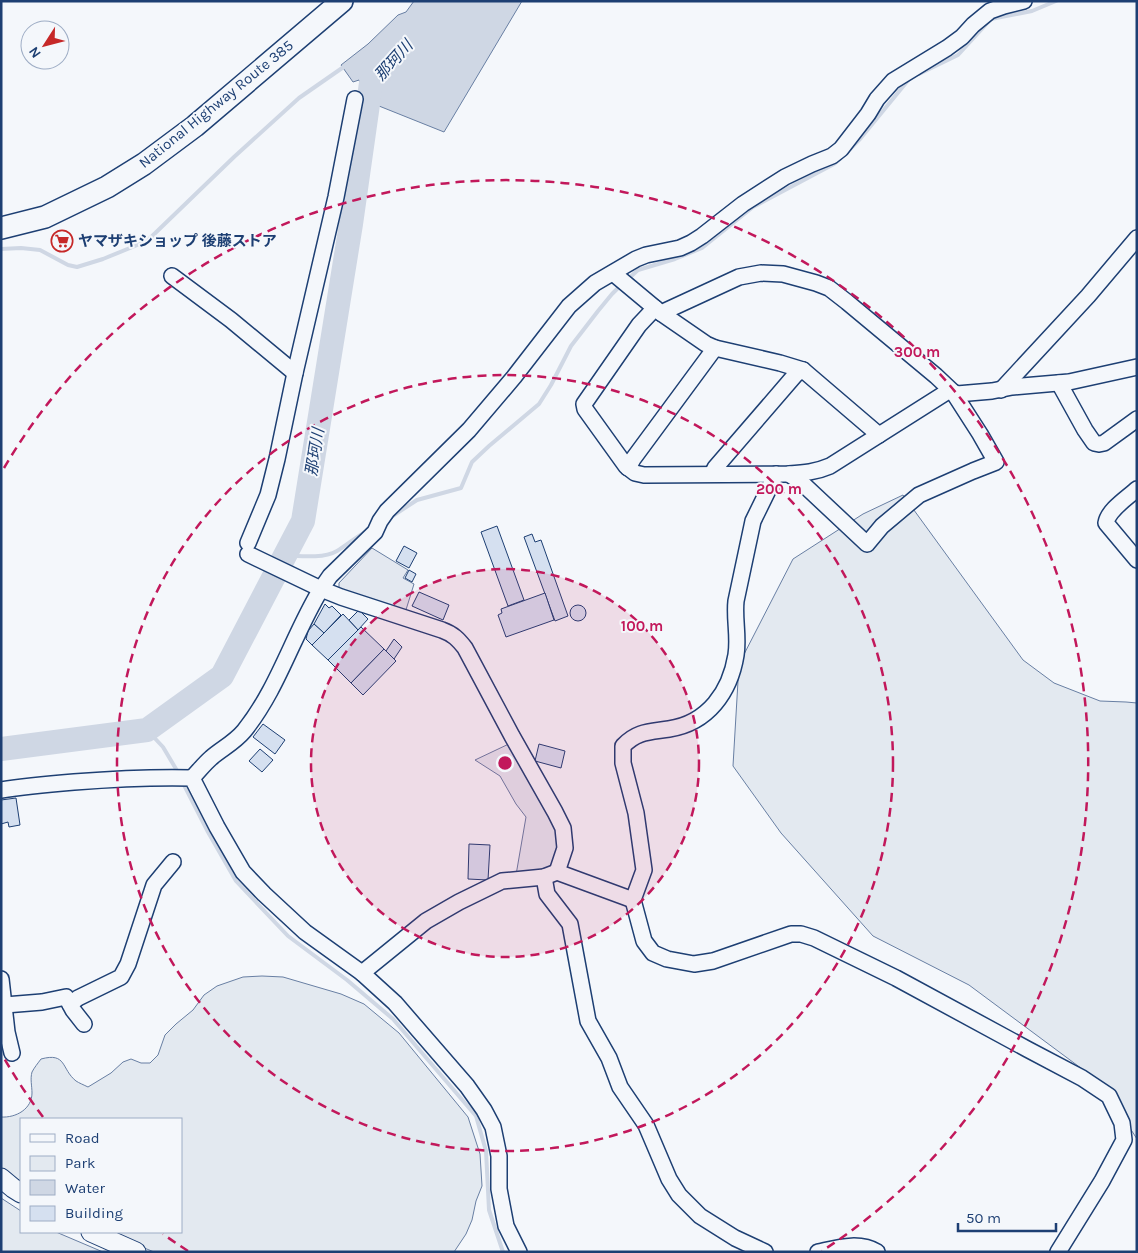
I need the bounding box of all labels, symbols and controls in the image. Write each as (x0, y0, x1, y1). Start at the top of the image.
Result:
north arrow (20, 20, 70, 70)
water label: 那珂川 (370, 35, 418, 85)
street label: National Highway Route 385 (135, 36, 297, 172)
text: N (25, 43, 45, 61)
supermarket icon: ヤマザキショップ 後藤ストア (50, 229, 74, 253)
place label: ヤマザキショップ 後藤ストア (78, 232, 277, 250)
text: 300 m (894, 343, 940, 361)
water label: 那珂川 (301, 425, 328, 477)
text: 200 m (756, 480, 802, 498)
text: 100 m (621, 617, 663, 635)
centre of rings (496, 754, 514, 772)
legend (20, 1118, 182, 1233)
text: Road (65, 1129, 100, 1147)
text: Park (65, 1154, 95, 1172)
text: Water (65, 1179, 106, 1197)
scale bar (958, 1200, 1056, 1232)
text: Building (65, 1204, 123, 1222)
text: 50 m (966, 1209, 1001, 1227)

